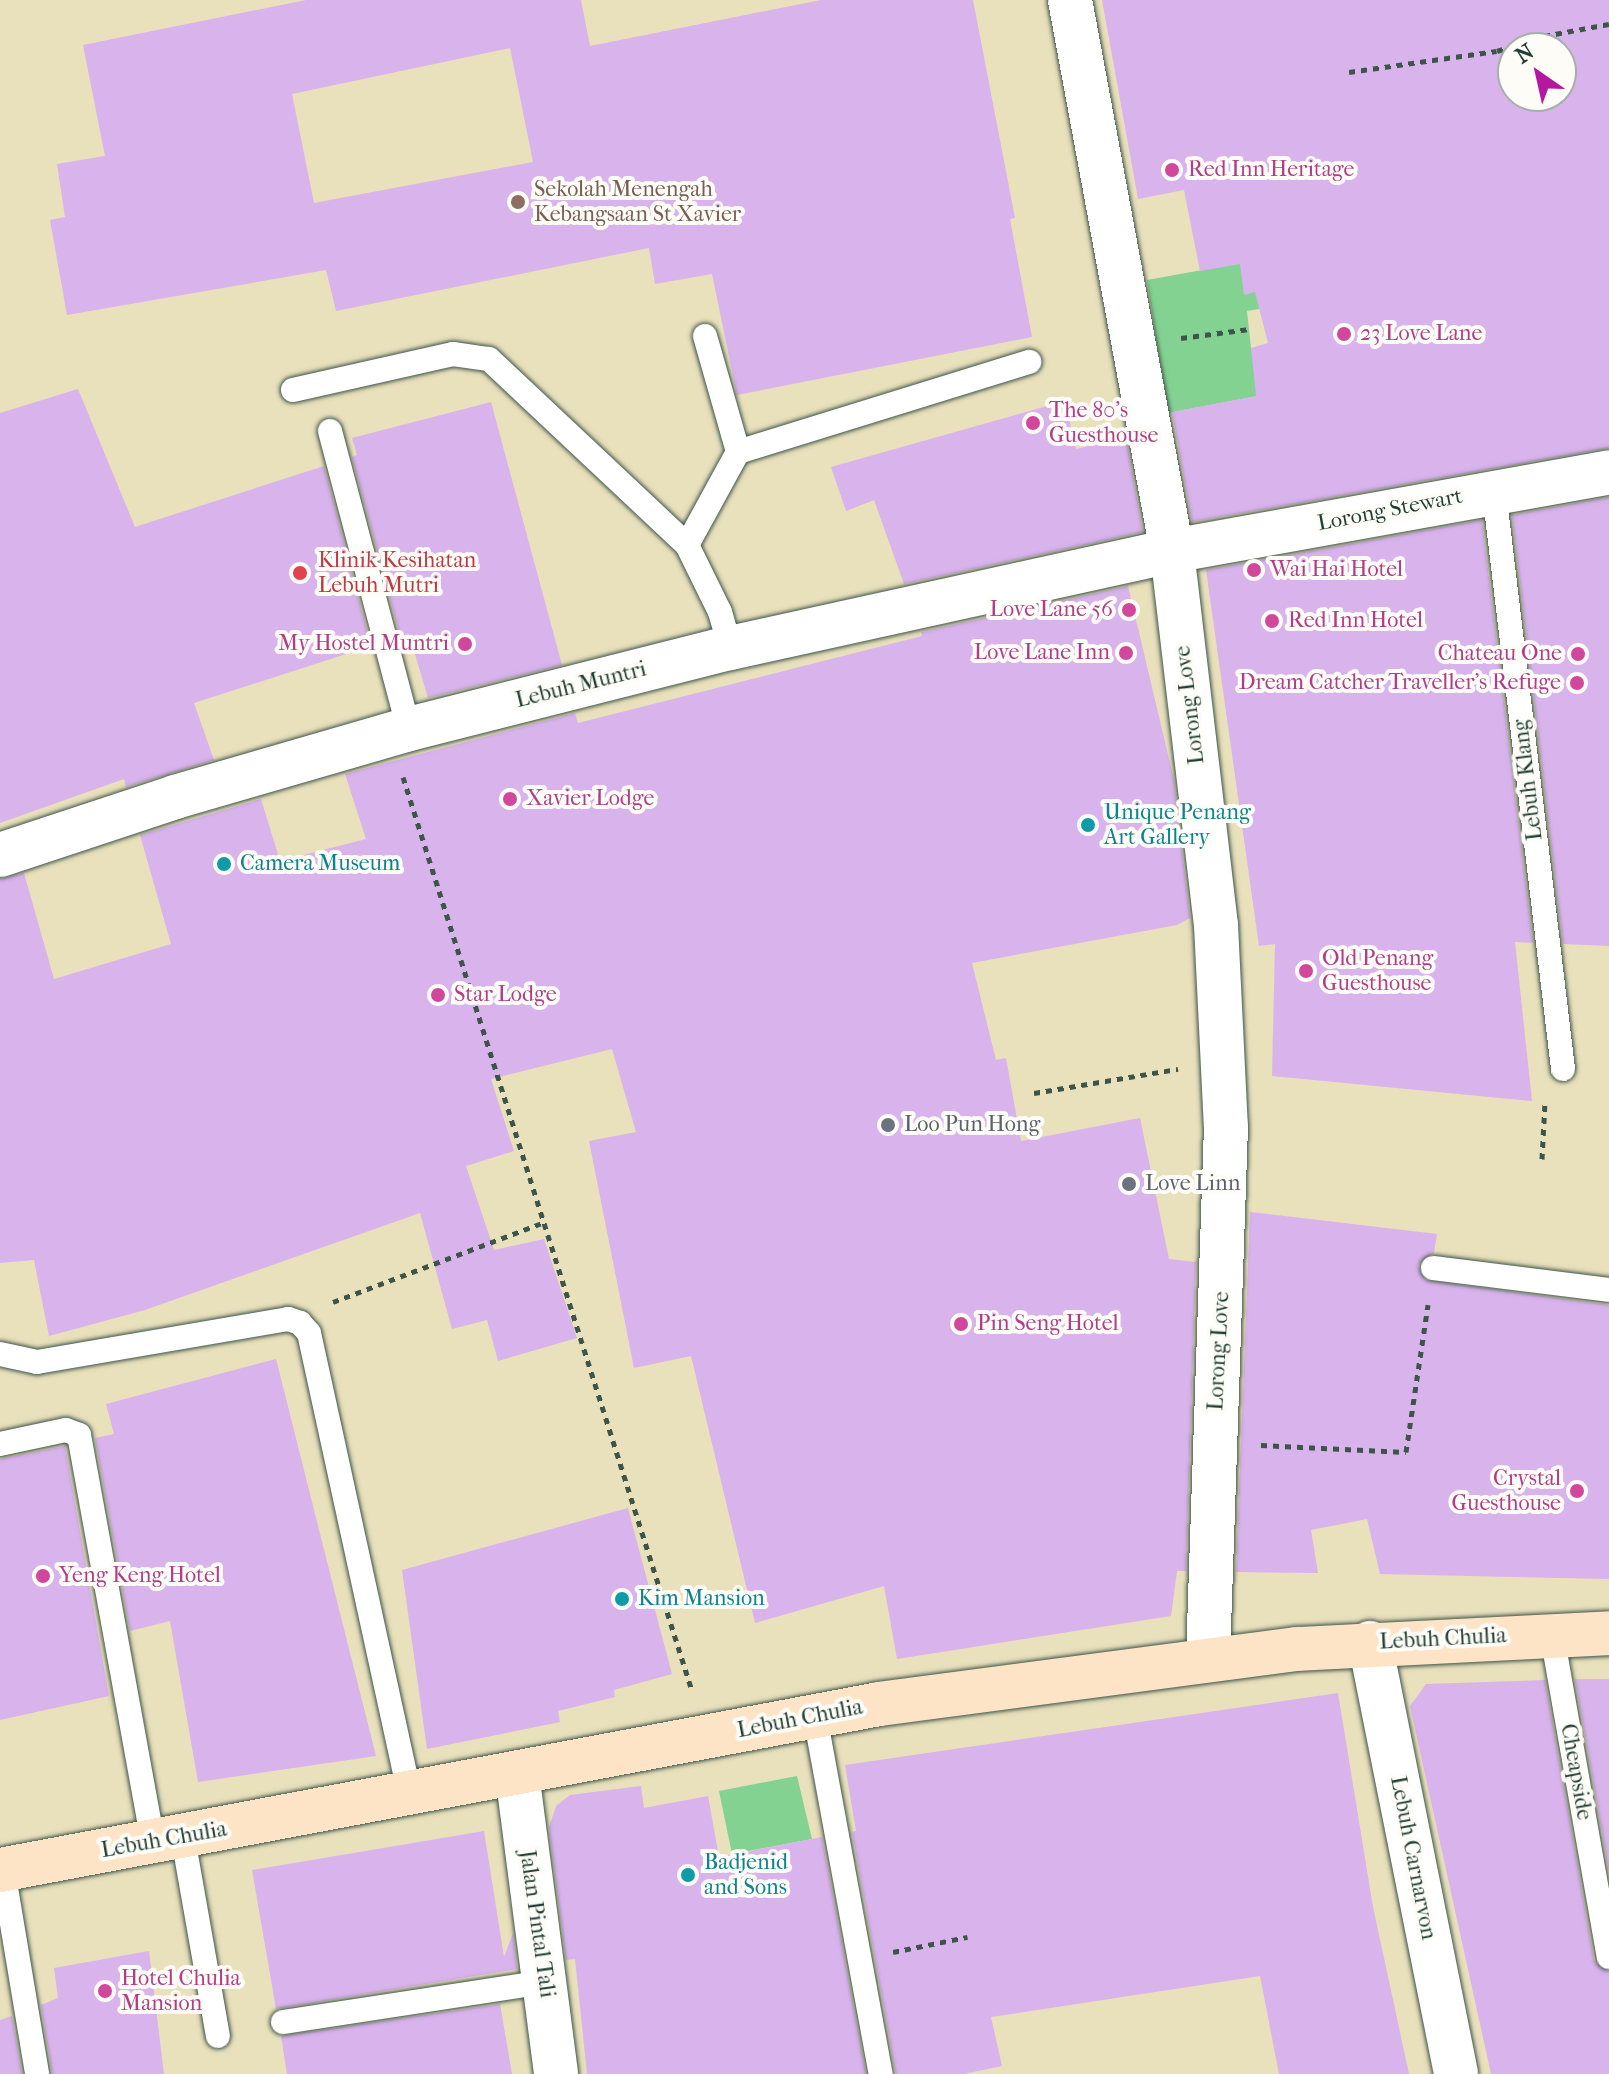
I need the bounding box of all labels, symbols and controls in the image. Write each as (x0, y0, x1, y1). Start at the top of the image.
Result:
north arrow (1497, 32, 1577, 112)
text: N (1510, 38, 1539, 69)
place label: Red Inn Heritage (1188, 157, 1354, 183)
marker: Red Inn Heritage (1163, 161, 1181, 179)
place label: Sekolah Menengah Kebangsaan St Xavier (534, 176, 741, 228)
marker: Sekolah Menengah Kebangsaan St Xavier (509, 193, 527, 211)
place label: 23 Love Lane (1360, 321, 1482, 347)
marker: 23 Love Lane (1335, 325, 1353, 343)
place label: The 80's Guesthouse (1049, 397, 1158, 448)
marker: The 80's Guesthouse (1024, 414, 1042, 432)
street label: Lorong Stewart (1315, 483, 1465, 537)
place label: Klinik Kesihatan Lebuh Mutri (318, 547, 476, 598)
place label: Wai Hai Hotel (1270, 557, 1403, 583)
marker: Wai Hai Hotel (1245, 561, 1263, 579)
marker: Klinik Kesihatan Lebuh Mutri (289, 562, 311, 584)
place label: Love Lane 56 (990, 597, 1113, 623)
marker: Love Lane 56 (1120, 601, 1138, 619)
place label: Red Inn Hotel (1288, 608, 1423, 634)
marker: Red Inn Hotel (1263, 612, 1281, 630)
place label: My Hostel Muntri (278, 631, 449, 657)
marker: My Hostel Muntri (456, 635, 474, 653)
place label: Love Lane Inn (974, 640, 1110, 666)
place label: Chateau One (1438, 641, 1562, 667)
marker: Love Lane Inn (1117, 644, 1135, 662)
street label: Lorong Love (1170, 644, 1210, 766)
marker: Chateau One (1569, 645, 1587, 663)
street label: Lebuh Muntri (513, 656, 649, 714)
place label: Dream Catcher Traveller's Refuge (1239, 670, 1561, 696)
marker: Dream Catcher Traveller's Refuge (1568, 674, 1586, 692)
street label: Lebuh Klang (1507, 718, 1549, 842)
place label: Xavier Lodge (526, 786, 654, 812)
marker: Xavier Lodge (501, 790, 519, 808)
place label: Unique Penang Art Gallery (1104, 799, 1251, 850)
marker: Unique Penang Art Gallery (1079, 816, 1097, 834)
place label: Camera Museum (240, 851, 400, 877)
marker: Camera Museum (215, 855, 233, 873)
place label: Old Penang Guesthouse (1322, 945, 1433, 996)
marker: Old Penang Guesthouse (1297, 962, 1315, 980)
place label: Star Lodge (454, 982, 557, 1008)
marker: Star Lodge (429, 986, 447, 1004)
place label: Loo Pun Hong (904, 1112, 1040, 1138)
marker: Loo Pun Hong (879, 1116, 897, 1134)
place label: Love Linn (1145, 1171, 1241, 1197)
marker: Love Linn (1120, 1175, 1138, 1193)
street label: Lorong Love (1203, 1291, 1235, 1411)
place label: Pin Seng Hotel (977, 1311, 1119, 1337)
marker: Pin Seng Hotel (952, 1315, 970, 1333)
place label: Crystal Guesthouse (1452, 1465, 1561, 1516)
marker: Crystal Guesthouse (1568, 1482, 1586, 1500)
place label: Yeng Keng Hotel (59, 1563, 221, 1589)
marker: Yeng Keng Hotel (34, 1567, 52, 1585)
place label: Kim Mansion (638, 1586, 765, 1612)
marker: Kim Mansion (613, 1590, 631, 1608)
street label: Lebuh Chulia (1379, 1622, 1507, 1656)
street label: Lebuh Chulia (735, 1694, 865, 1744)
street label: Cheapside (1555, 1722, 1597, 1822)
street label: Lebuh Carnarvon (1384, 1774, 1442, 1942)
street label: Lebuh Chulia (99, 1816, 229, 1864)
street label: Jalan Pintal Tali (514, 1849, 560, 1999)
place label: Badjenid and Sons (704, 1849, 788, 1900)
marker: Badjenid and Sons (679, 1866, 697, 1884)
place label: Hotel Chulia Mansion (121, 1965, 241, 2016)
marker: Hotel Chulia Mansion (96, 1982, 114, 2000)

